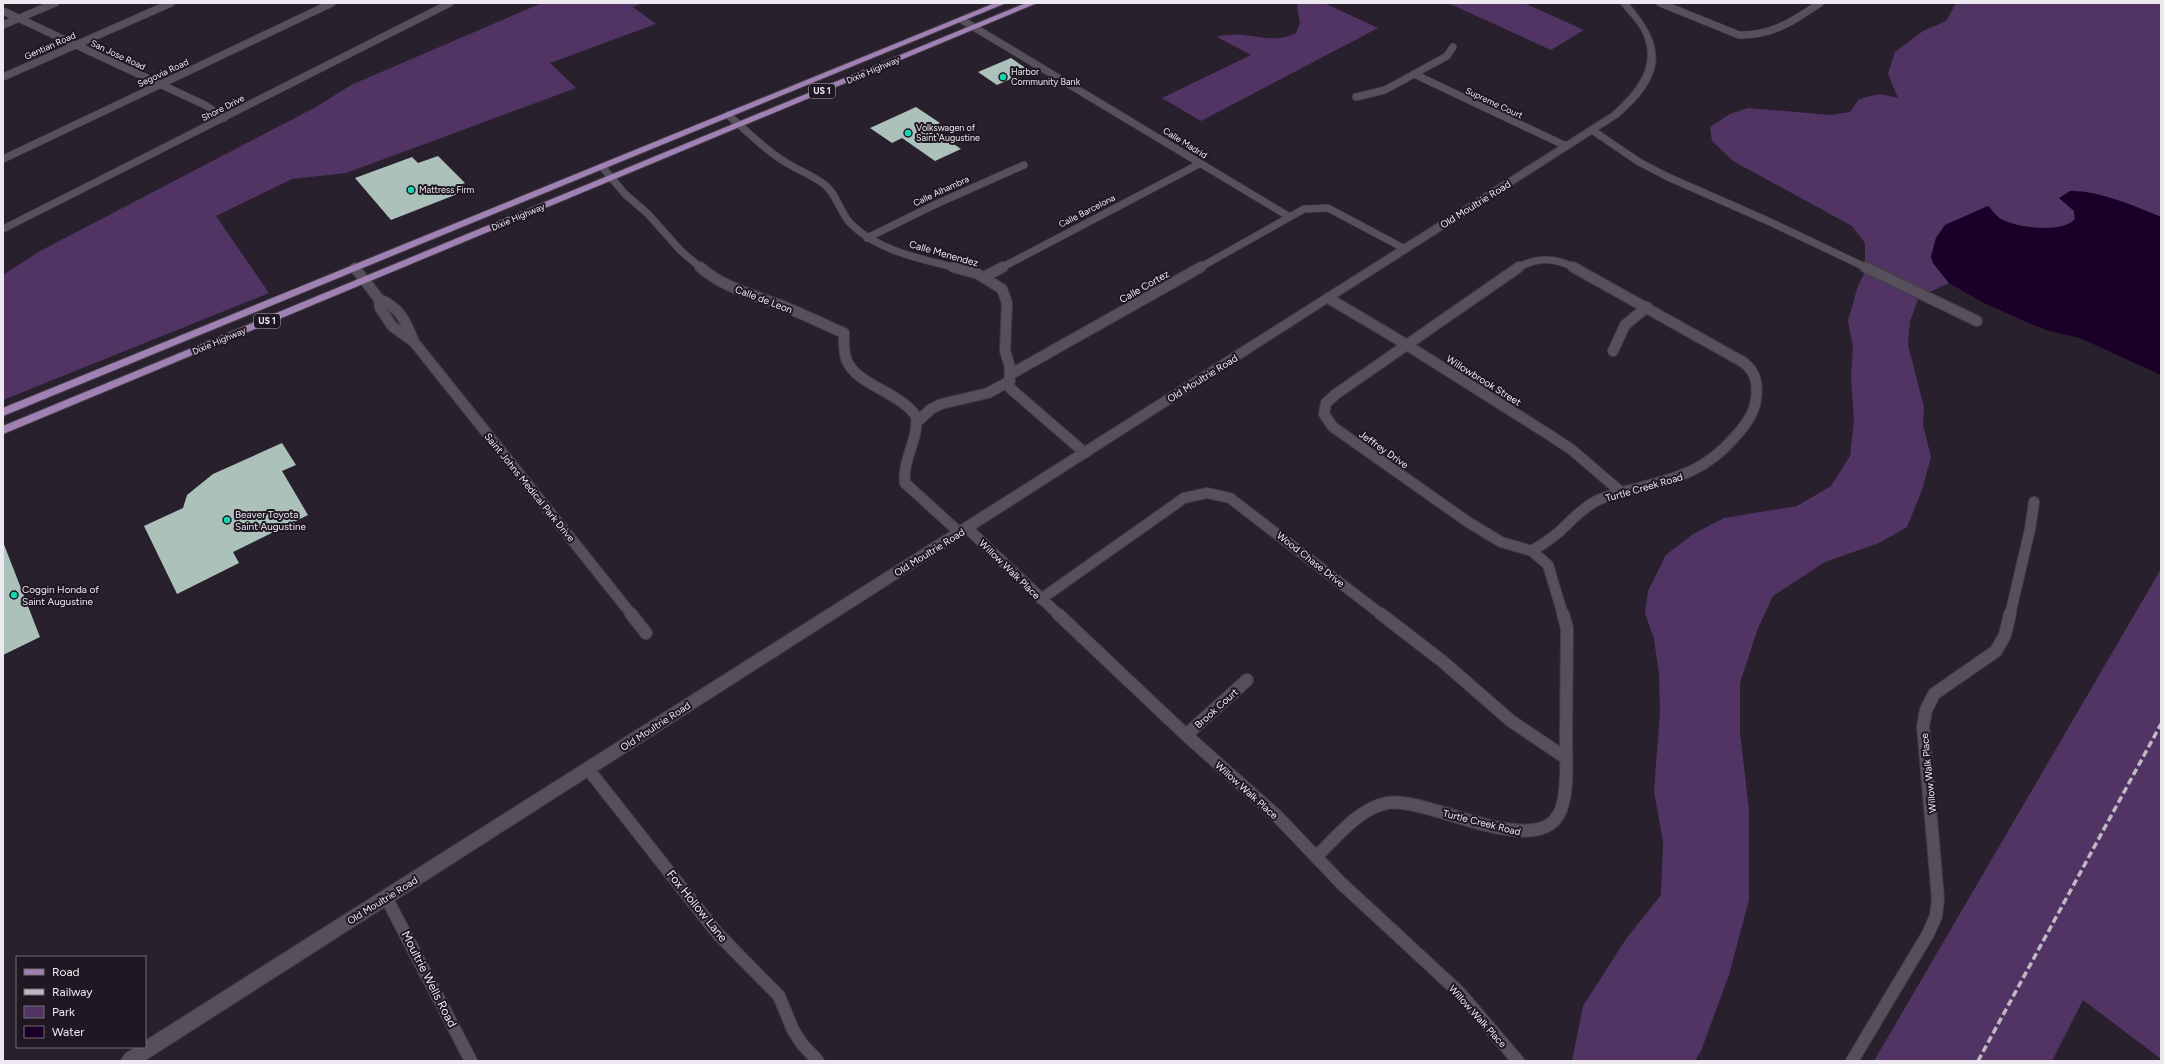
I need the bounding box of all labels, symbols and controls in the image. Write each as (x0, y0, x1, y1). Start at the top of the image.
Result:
street label: Gentian Road (23, 29, 77, 62)
street label: San Jose Road (89, 37, 147, 72)
street label: Dixie Highway (844, 53, 901, 86)
street label: Segovia Road (135, 56, 190, 89)
place label: Harbor Community Bank (1011, 66, 1081, 87)
marker: Harbor Community Bank (998, 72, 1008, 82)
road number: US 1 (809, 84, 835, 98)
street label: Supreme Court (1464, 85, 1525, 121)
street label: Shore Drive (199, 92, 246, 123)
place label: Volkswagen of Saint Augustine (916, 122, 980, 143)
street label: Calle Madrid (1161, 125, 1209, 161)
marker: Volkswagen of Saint Augustine (903, 128, 913, 138)
street label: Calle Alhambra (911, 173, 971, 208)
street label: Old Moultrie Road (1438, 177, 1513, 231)
place label: Mattress Firm (419, 184, 475, 195)
marker: Mattress Firm (406, 185, 416, 195)
street label: Calle Barcelona (1057, 191, 1117, 230)
street label: Dixie Highway (489, 200, 546, 233)
street label: Calle Menendez (908, 237, 980, 270)
street label: Calle Cortez (1117, 267, 1171, 306)
street label: Calle de Leon (733, 283, 795, 317)
road number: US 1 (254, 314, 280, 328)
street label: Dixie Highway (190, 324, 247, 357)
street label: Old Moultrie Road (1165, 351, 1240, 405)
street label: Willowbrook Street (1444, 352, 1524, 409)
street label: Jeffrey Drive (1356, 428, 1411, 472)
street label: Saint Johns Medical Park Drive (482, 430, 578, 545)
street label: Turtle Creek Road (1604, 470, 1684, 505)
place label: Beaver Toyota Saint Augustine (235, 508, 307, 533)
marker: Beaver Toyota Saint Augustine (222, 515, 232, 525)
street label: Old Moultrie Road (892, 525, 967, 579)
street label: Wood Chase Drive (1274, 529, 1348, 590)
street label: Willow Walk Place (976, 537, 1043, 602)
place label: Coggin Honda of Saint Augustine (22, 583, 99, 608)
marker: Coggin Honda of Saint Augustine (9, 590, 19, 600)
street label: Brook Court (1192, 685, 1241, 731)
street label: Old Moultrie Road (618, 699, 693, 754)
street label: Willow Walk Place (1918, 732, 1939, 813)
street label: Willow Walk Place (1213, 759, 1281, 822)
street label: Turtle Creek Road (1442, 807, 1522, 838)
street label: Fox Hollow Lane (664, 867, 730, 945)
street label: Old Moultrie Road (345, 873, 420, 927)
street label: Moultrie Wells Road (399, 928, 459, 1030)
legend (16, 956, 146, 1048)
text: Road (52, 965, 80, 979)
street label: Willow Walk Place (1446, 982, 1510, 1051)
text: Railway (52, 985, 93, 999)
text: Park (52, 1005, 75, 1019)
text: Water (52, 1025, 84, 1039)

